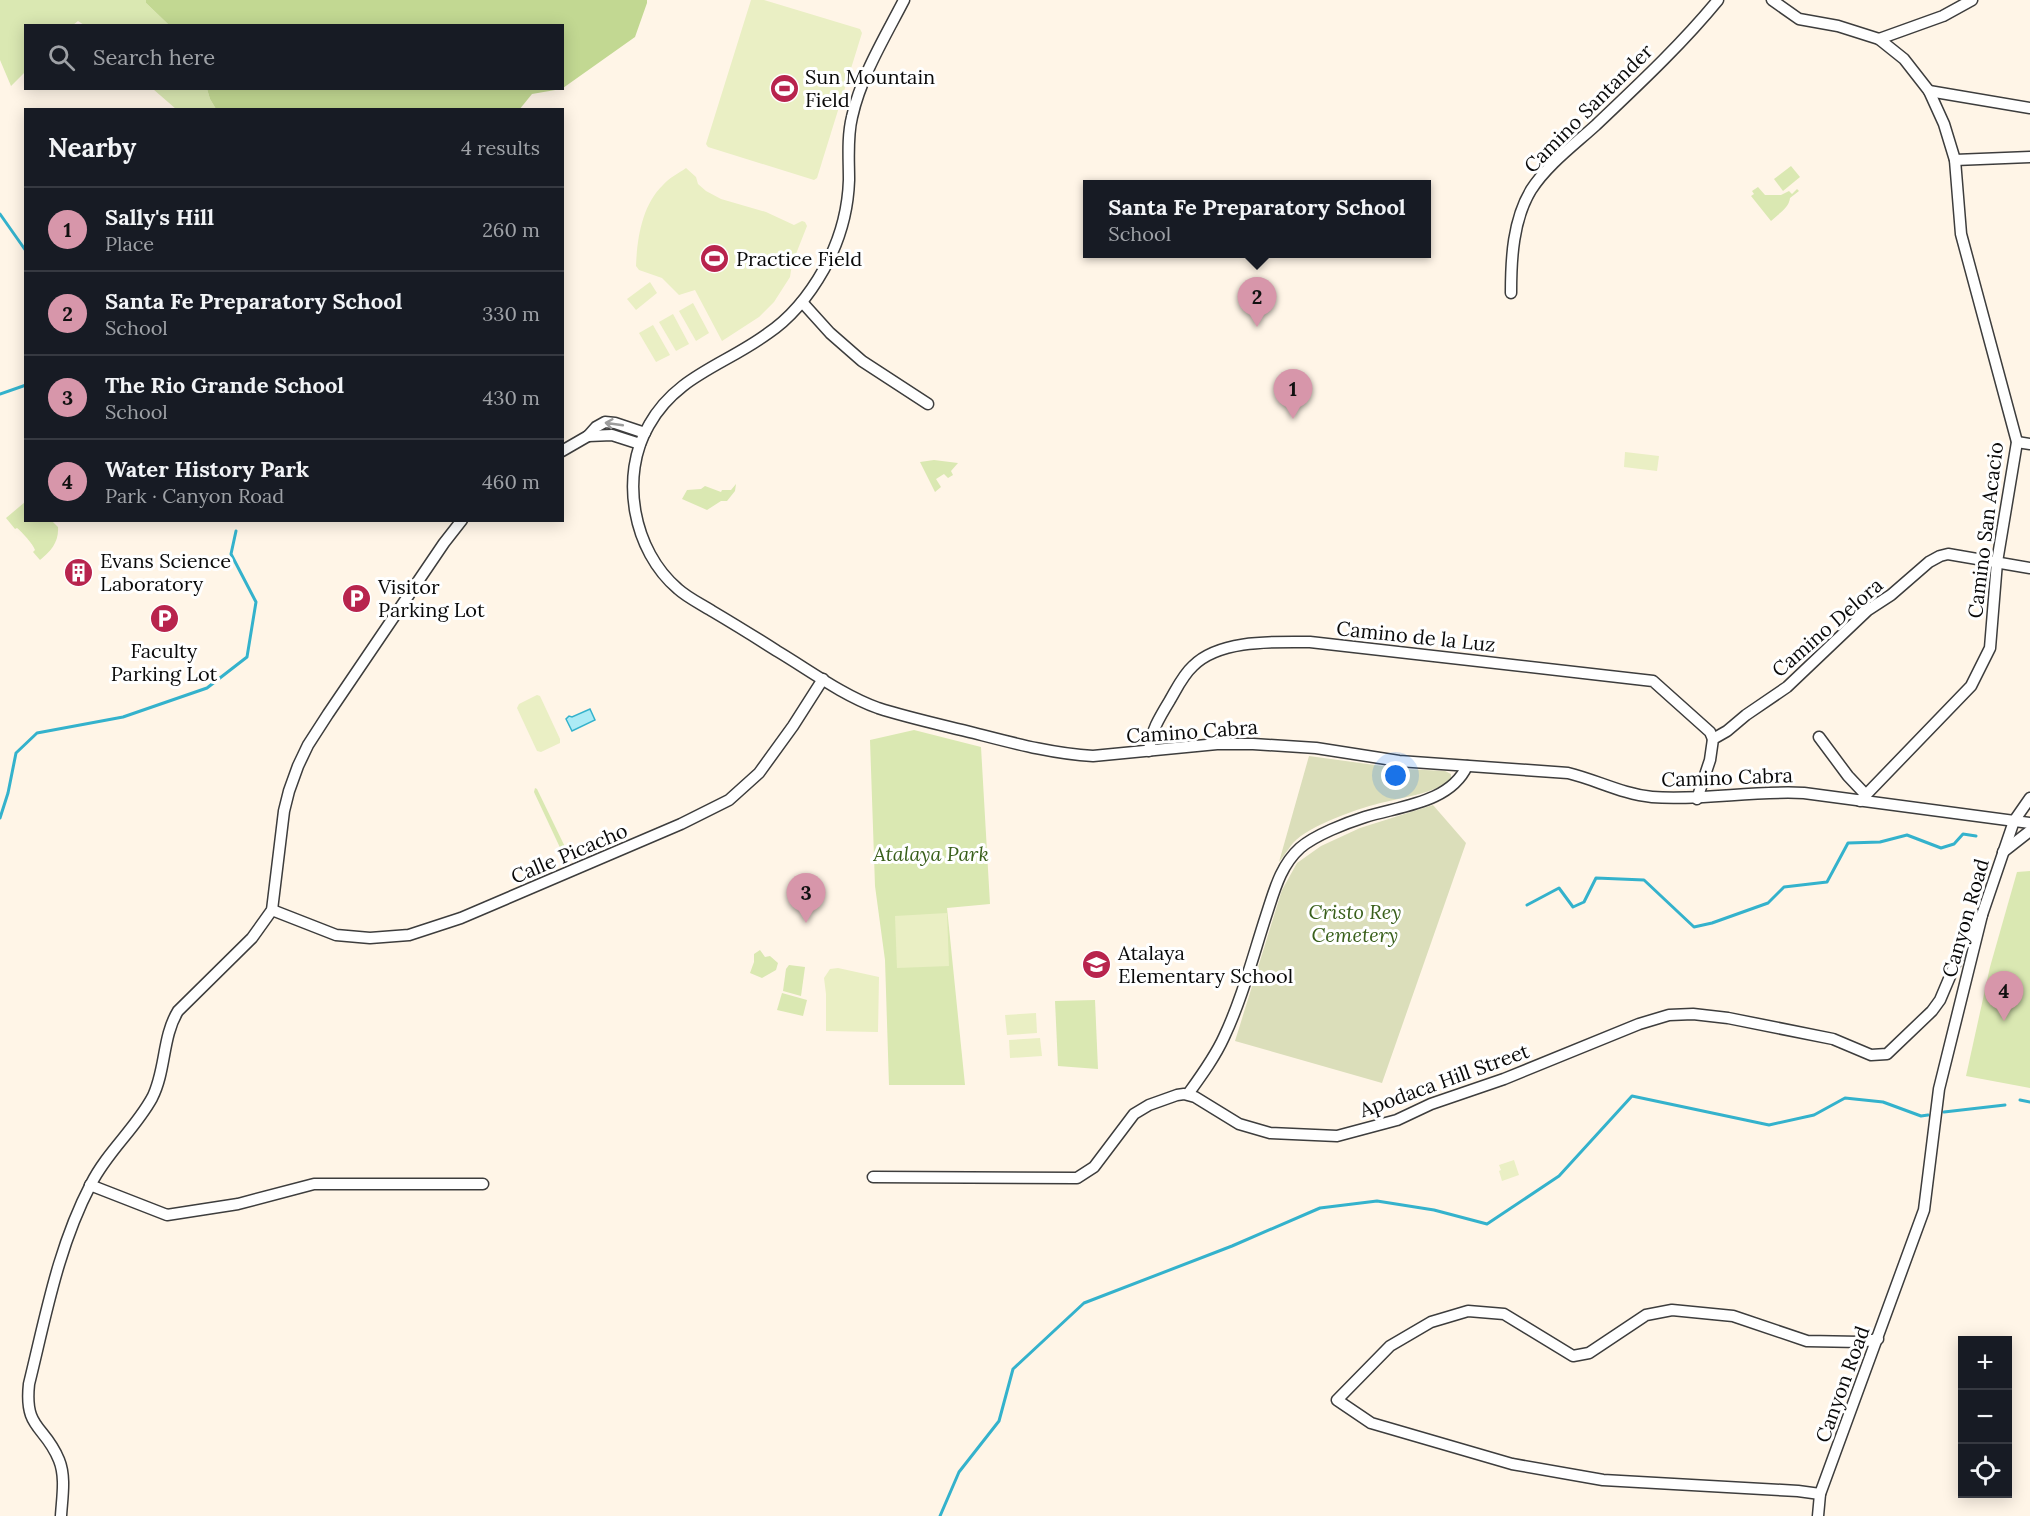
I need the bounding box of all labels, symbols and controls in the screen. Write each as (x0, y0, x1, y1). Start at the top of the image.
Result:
search box (24, 24, 564, 90)
street label: Camino Santander (1518, 38, 1658, 178)
icon: search (45, 41, 78, 74)
text: Search here (93, 43, 215, 71)
place label: Sun Mountain Field (805, 64, 935, 112)
sports icon: Sun Mountain Field (768, 72, 800, 104)
text: Nearby (48, 131, 136, 164)
text: 4 results (461, 135, 540, 160)
popup (1083, 180, 1431, 258)
text: Santa Fe Preparatory School (1108, 193, 1406, 221)
text: Sally's Hill (105, 203, 214, 231)
text: 1 (63, 217, 72, 242)
text: 260 m (482, 217, 540, 242)
text: School (1108, 221, 1171, 246)
text: Place (105, 231, 154, 256)
sports icon: Practice Field (699, 242, 731, 274)
place label: Practice Field (736, 246, 862, 271)
pin: 2 (1238, 278, 1276, 327)
text: Santa Fe Preparatory School (105, 287, 402, 315)
text: 2 (62, 301, 73, 326)
text: 330 m (482, 301, 540, 326)
text: School (105, 315, 168, 340)
pin: 1 (1274, 370, 1312, 419)
text: The Rio Grande School (105, 371, 344, 399)
text: 3 (62, 385, 73, 410)
text: 430 m (482, 385, 540, 410)
text: School (105, 399, 168, 424)
one-way arrow (605, 419, 625, 430)
street label: Camino San Acacio (1962, 440, 2008, 620)
text: Water History Park (105, 455, 309, 483)
text: 4 (62, 469, 73, 494)
text: 460 m (482, 469, 540, 494)
text: Park · Canyon Road (105, 483, 284, 508)
place label: Evans Science Laboratory (100, 548, 231, 596)
building icon: Evans Science Laboratory (63, 556, 95, 588)
street label: Camino Delora (1766, 572, 1888, 682)
place label: Visitor Parking Lot (377, 574, 485, 622)
parking icon: Visitor Parking Lot (341, 582, 373, 614)
parking icon: Faculty Parking Lot (148, 603, 180, 635)
street label: Camino de la Luz (1335, 615, 1497, 657)
place label: Faculty Parking Lot (111, 638, 218, 686)
street label: Camino Cabra (1125, 714, 1259, 748)
your location (1381, 761, 1410, 790)
street label: Camino Cabra (1661, 762, 1793, 792)
street label: Calle Picacho (507, 817, 631, 889)
park label: Atalaya Park (872, 841, 989, 866)
street label: Canyon Road (1936, 856, 1994, 980)
pin: 3 (786, 874, 826, 923)
park label: Cristo Rey Cemetery (1308, 899, 1402, 947)
place label: Atalaya Elementary School (1117, 940, 1293, 988)
school or university icon: Atalaya Elementary School (1081, 948, 1113, 980)
pin: 4 (1984, 972, 2024, 1021)
street label: Apodaca Hill Street (1355, 1038, 1532, 1123)
street label: Canyon Road (1809, 1322, 1875, 1446)
map controls (1958, 1336, 2012, 1498)
button: + (1958, 1336, 2012, 1390)
button: − (1958, 1390, 2012, 1444)
button: locate (1958, 1444, 2012, 1498)

